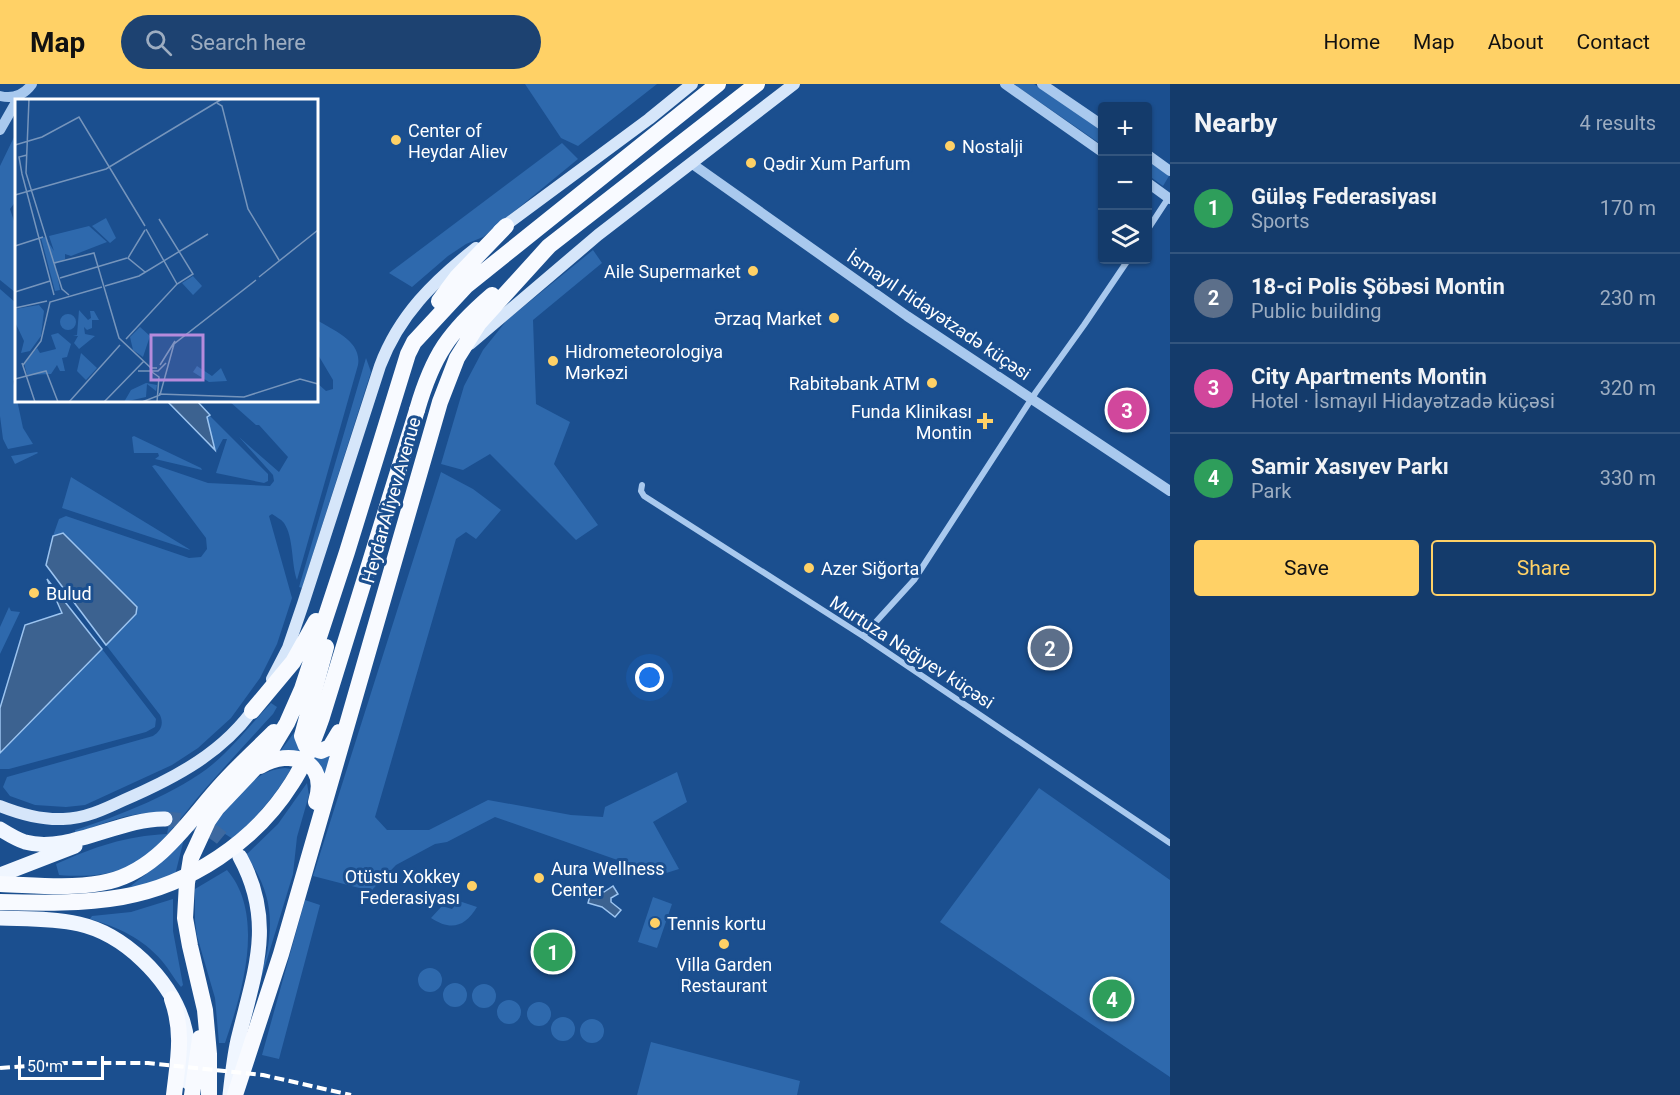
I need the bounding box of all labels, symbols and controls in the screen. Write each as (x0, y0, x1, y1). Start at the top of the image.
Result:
search box (121, 15, 541, 69)
text: Map (30, 26, 85, 59)
icon: search (142, 26, 175, 59)
text: Search here (190, 30, 306, 55)
text: Home (1324, 30, 1380, 54)
text: Map (1413, 30, 1455, 54)
text: About (1488, 30, 1544, 54)
text: Contact (1577, 30, 1650, 54)
inset map (15, 99, 318, 402)
map controls (1098, 102, 1152, 264)
button: + (1098, 102, 1152, 156)
text: Nearby (1194, 108, 1277, 138)
text: 4 results (1580, 111, 1656, 135)
place label: Center of Heydar Aliev (408, 120, 508, 162)
marker: Center of Heydar Aliev (389, 133, 403, 147)
place label: Nostalji (962, 136, 1023, 157)
marker: Nostalji (943, 139, 957, 153)
place label: Qədir Xum Parfum (763, 153, 911, 174)
marker: Qədir Xum Parfum (744, 156, 758, 170)
button: − (1098, 156, 1152, 210)
text: Güləş Federasiyası (1251, 184, 1437, 209)
text: 1 (1208, 196, 1219, 220)
text: 170 m (1600, 196, 1656, 220)
text: Sports (1251, 209, 1310, 233)
button: layers (1098, 210, 1152, 264)
street label: İsmayıl Hidayətzadə küçəsi (843, 246, 1035, 384)
place label: Aile Supermarket (604, 261, 741, 282)
marker: Aile Supermarket (746, 264, 760, 278)
text: 18-ci Polis Şöbəsi Montin (1251, 274, 1505, 299)
text: 2 (1208, 286, 1219, 310)
text: 230 m (1600, 286, 1656, 310)
text: Public building (1251, 299, 1381, 323)
place label: Ərzaq Market (714, 308, 822, 329)
marker: Ərzaq Market (827, 311, 841, 325)
place label: Hidrometeorologiya Mərkəzi (565, 341, 723, 383)
marker: Hidrometeorologiya Mərkəzi (546, 354, 560, 368)
text: City Apartments Montin (1251, 364, 1487, 389)
place label: Rabitəbank ATM (789, 373, 920, 394)
marker: Rabitəbank ATM (925, 376, 939, 390)
text: 3 (1208, 376, 1219, 400)
text: 320 m (1600, 376, 1656, 400)
pin: 3 (1108, 388, 1146, 432)
text: Hotel · İsmayıl Hidayətzadə küçəsi (1251, 389, 1555, 413)
place label: Funda Klinikası Montin (851, 401, 972, 443)
marker: Funda Klinikası Montin (976, 412, 994, 430)
street label: Heydar Aliyev Avenue (357, 415, 425, 585)
text: Samir Xasıyev Parkı (1251, 454, 1449, 479)
text: 4 (1208, 466, 1219, 490)
text: 330 m (1600, 466, 1656, 490)
text: Park (1251, 479, 1291, 503)
button: Save (1194, 540, 1419, 596)
button: Share (1431, 540, 1656, 596)
place label: Azer Siğorta (821, 558, 919, 579)
marker: Azer Siğorta (802, 561, 816, 575)
place label: Bulud (46, 583, 92, 604)
marker: Bulud (27, 586, 41, 600)
street label: Murtuza Nağıyev küçəsi (826, 591, 998, 713)
pin: 2 (1030, 626, 1070, 670)
your location (635, 663, 664, 692)
place label: Aura Wellness Center (551, 858, 665, 900)
place label: Otüstu Xokkey Federasiyası (345, 866, 460, 908)
marker: Aura Wellness Center (532, 871, 546, 885)
marker: Otüstu Xokkey Federasiyası (465, 879, 479, 893)
place label: Tennis kortu (667, 913, 766, 934)
marker: Tennis kortu (648, 916, 662, 930)
pin: 1 (534, 930, 572, 974)
marker: Villa Garden Restaurant (717, 937, 731, 951)
place label: Villa Garden Restaurant (676, 954, 772, 996)
pin: 4 (1092, 976, 1132, 1022)
scale bar (18, 1053, 104, 1080)
text: 50 m (27, 1057, 63, 1076)

